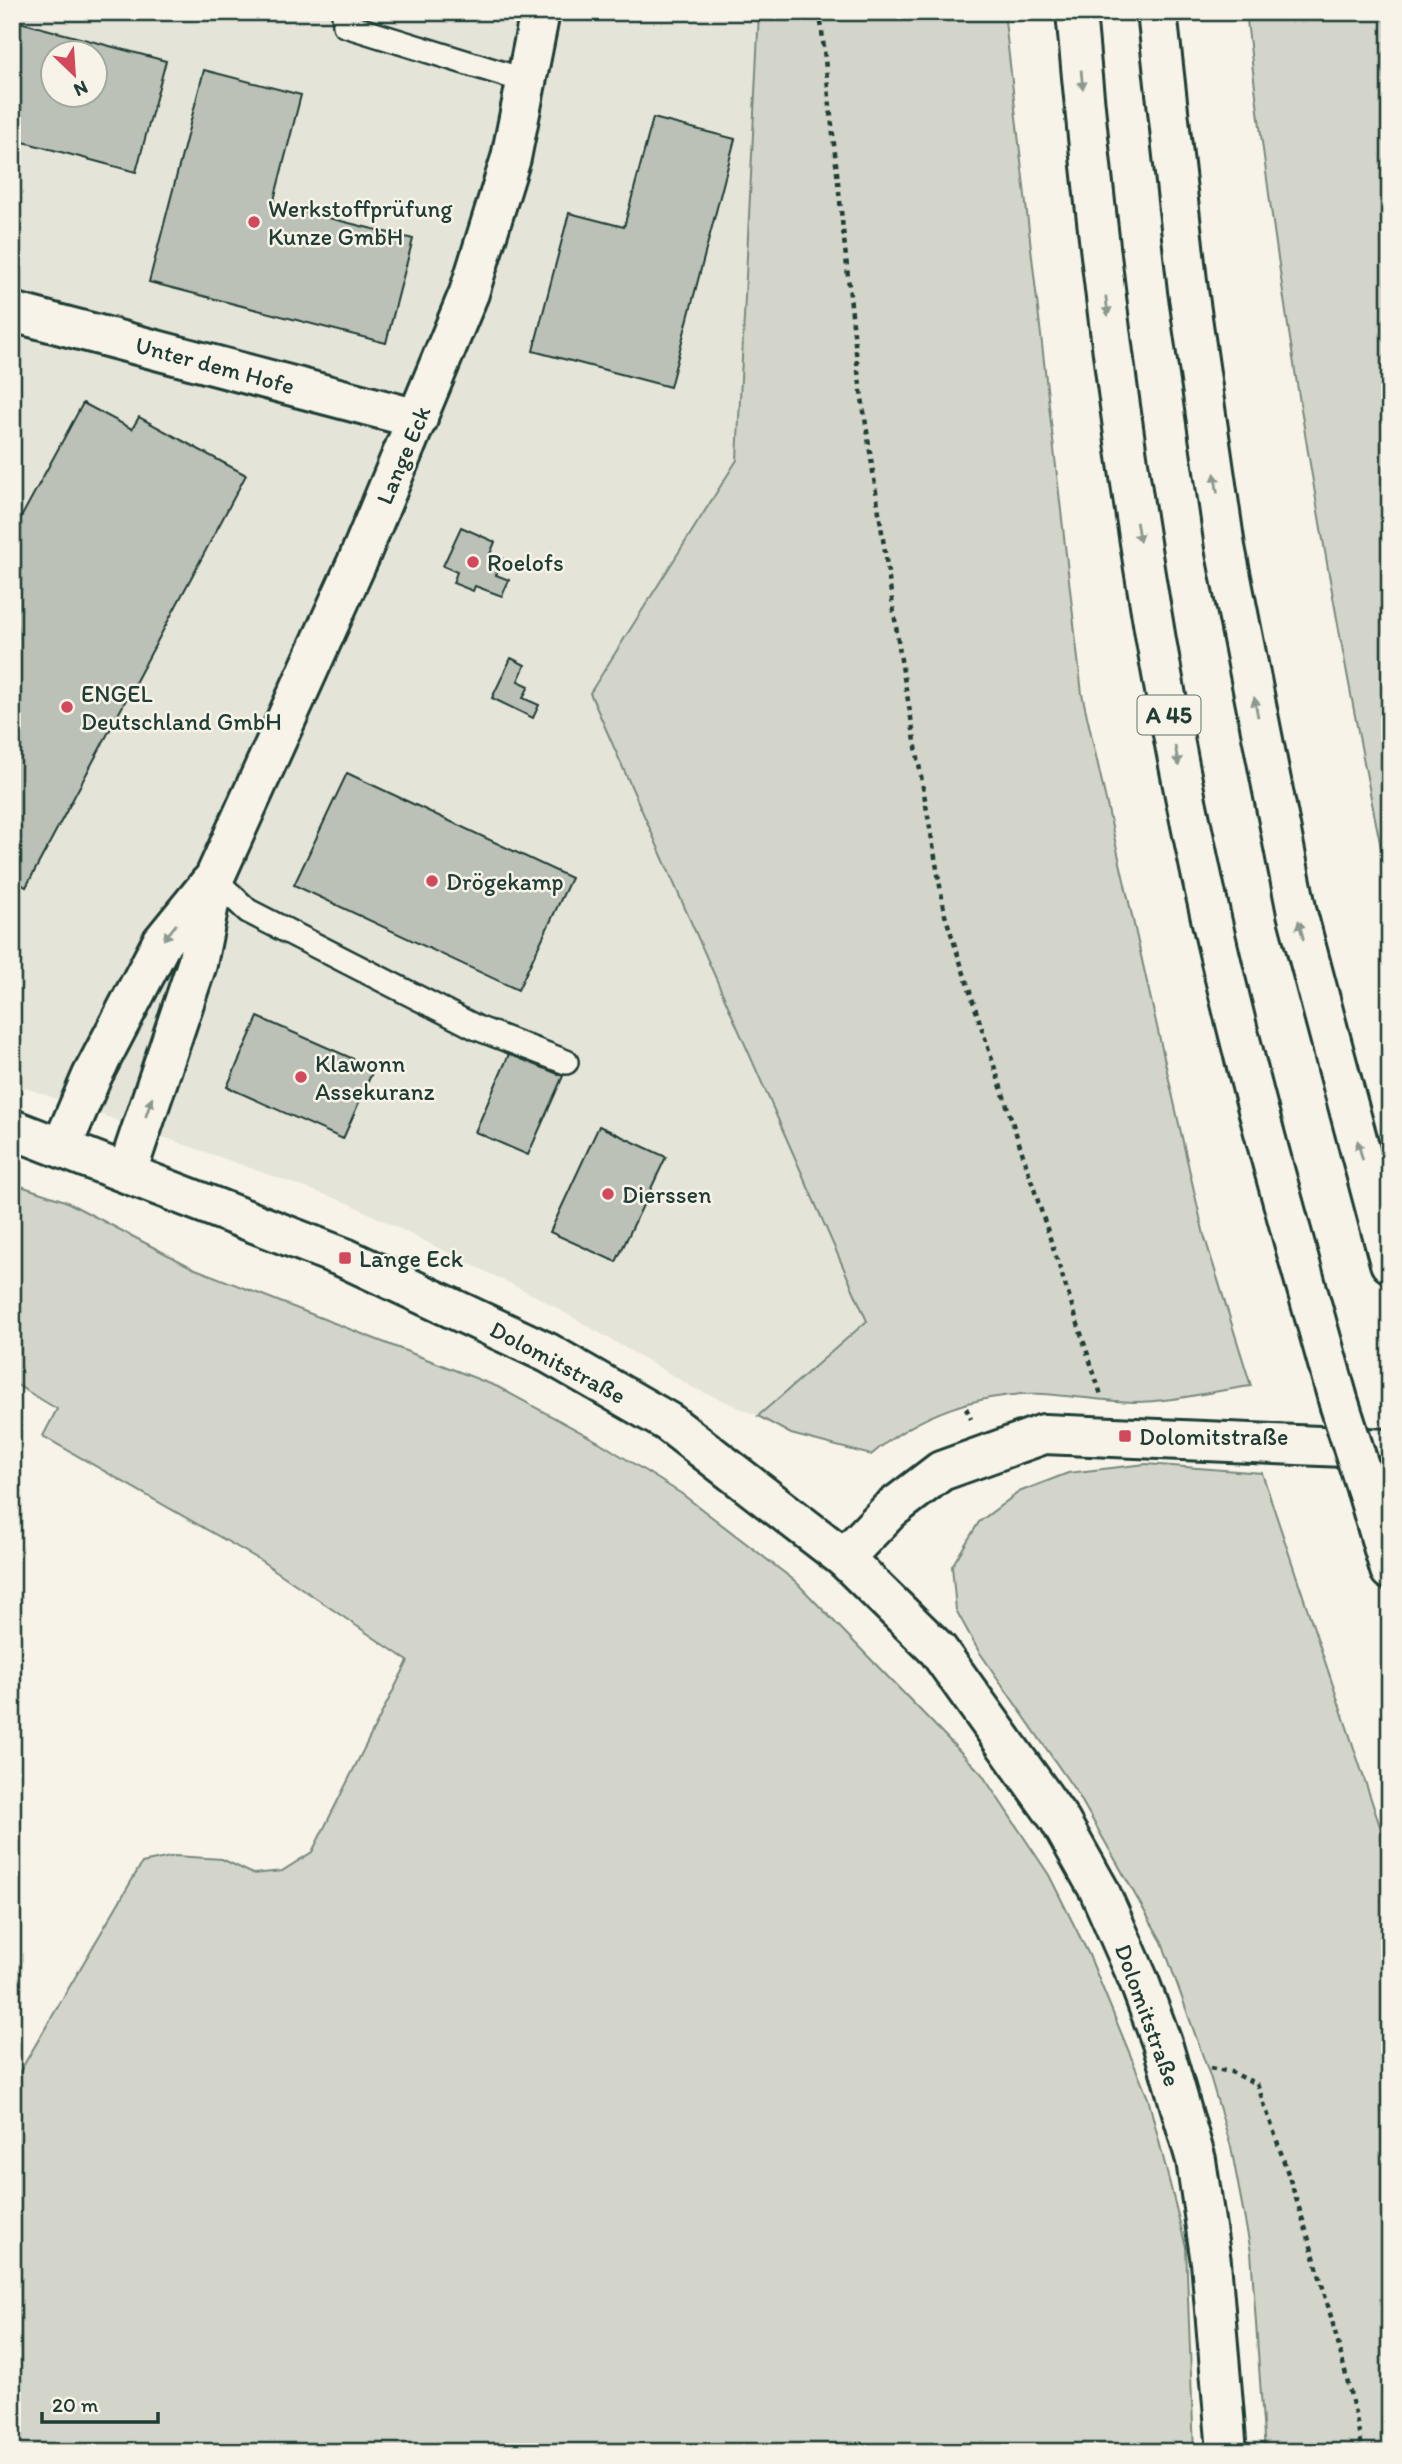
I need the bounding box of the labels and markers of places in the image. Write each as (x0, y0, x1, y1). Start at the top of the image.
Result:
place label: Werkstoffprüfung Kunze GmbH (268, 194, 453, 251)
marker: Werkstoffprüfung Kunze GmbH (246, 214, 262, 230)
place label: Roelofs (487, 548, 564, 577)
marker: Roelofs (465, 554, 481, 570)
place label: ENGEL Deutschland GmbH (81, 679, 282, 736)
marker: ENGEL Deutschland GmbH (59, 699, 75, 715)
place label: Drögekamp (446, 867, 564, 896)
marker: Drögekamp (424, 873, 440, 889)
place label: Klawonn Assekuranz (315, 1049, 435, 1106)
marker: Klawonn Assekuranz (293, 1069, 309, 1085)
place label: Dierssen (622, 1180, 712, 1209)
marker: Dierssen (600, 1186, 616, 1202)
place label: Lange Eck (359, 1244, 464, 1273)
marker: Lange Eck (337, 1250, 353, 1266)
place label: Dolomitstraße (1139, 1422, 1288, 1451)
marker: Dolomitstraße (1117, 1428, 1133, 1444)

